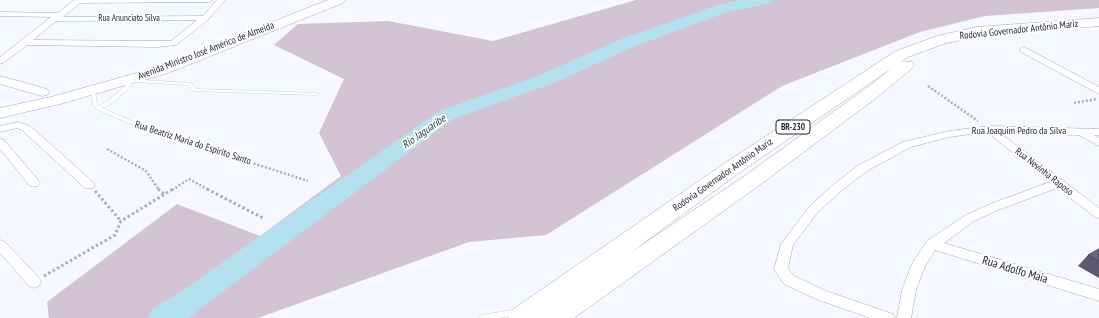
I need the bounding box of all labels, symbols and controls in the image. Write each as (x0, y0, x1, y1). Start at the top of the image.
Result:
street label: Rua Anunciato Silva (98, 13, 160, 23)
street label: Rodovia Governador Antônio Mariz (959, 18, 1079, 42)
street label: Avenida Ministro José Américo de Almeida (136, 19, 276, 83)
water label: Rio Jaguaribe (400, 112, 448, 152)
street label: Rua Beatriz Maria do Espirito Santo (133, 119, 253, 167)
road number: BR-230 (776, 120, 810, 134)
street label: Rua Joaquim Pedro da Silva (972, 125, 1066, 137)
street label: Rodovia Governador Antônio Mariz (671, 136, 775, 214)
street label: Rua Nevinha Raposo (1012, 145, 1076, 199)
street label: Rua Adolfo Maia (981, 253, 1049, 287)

